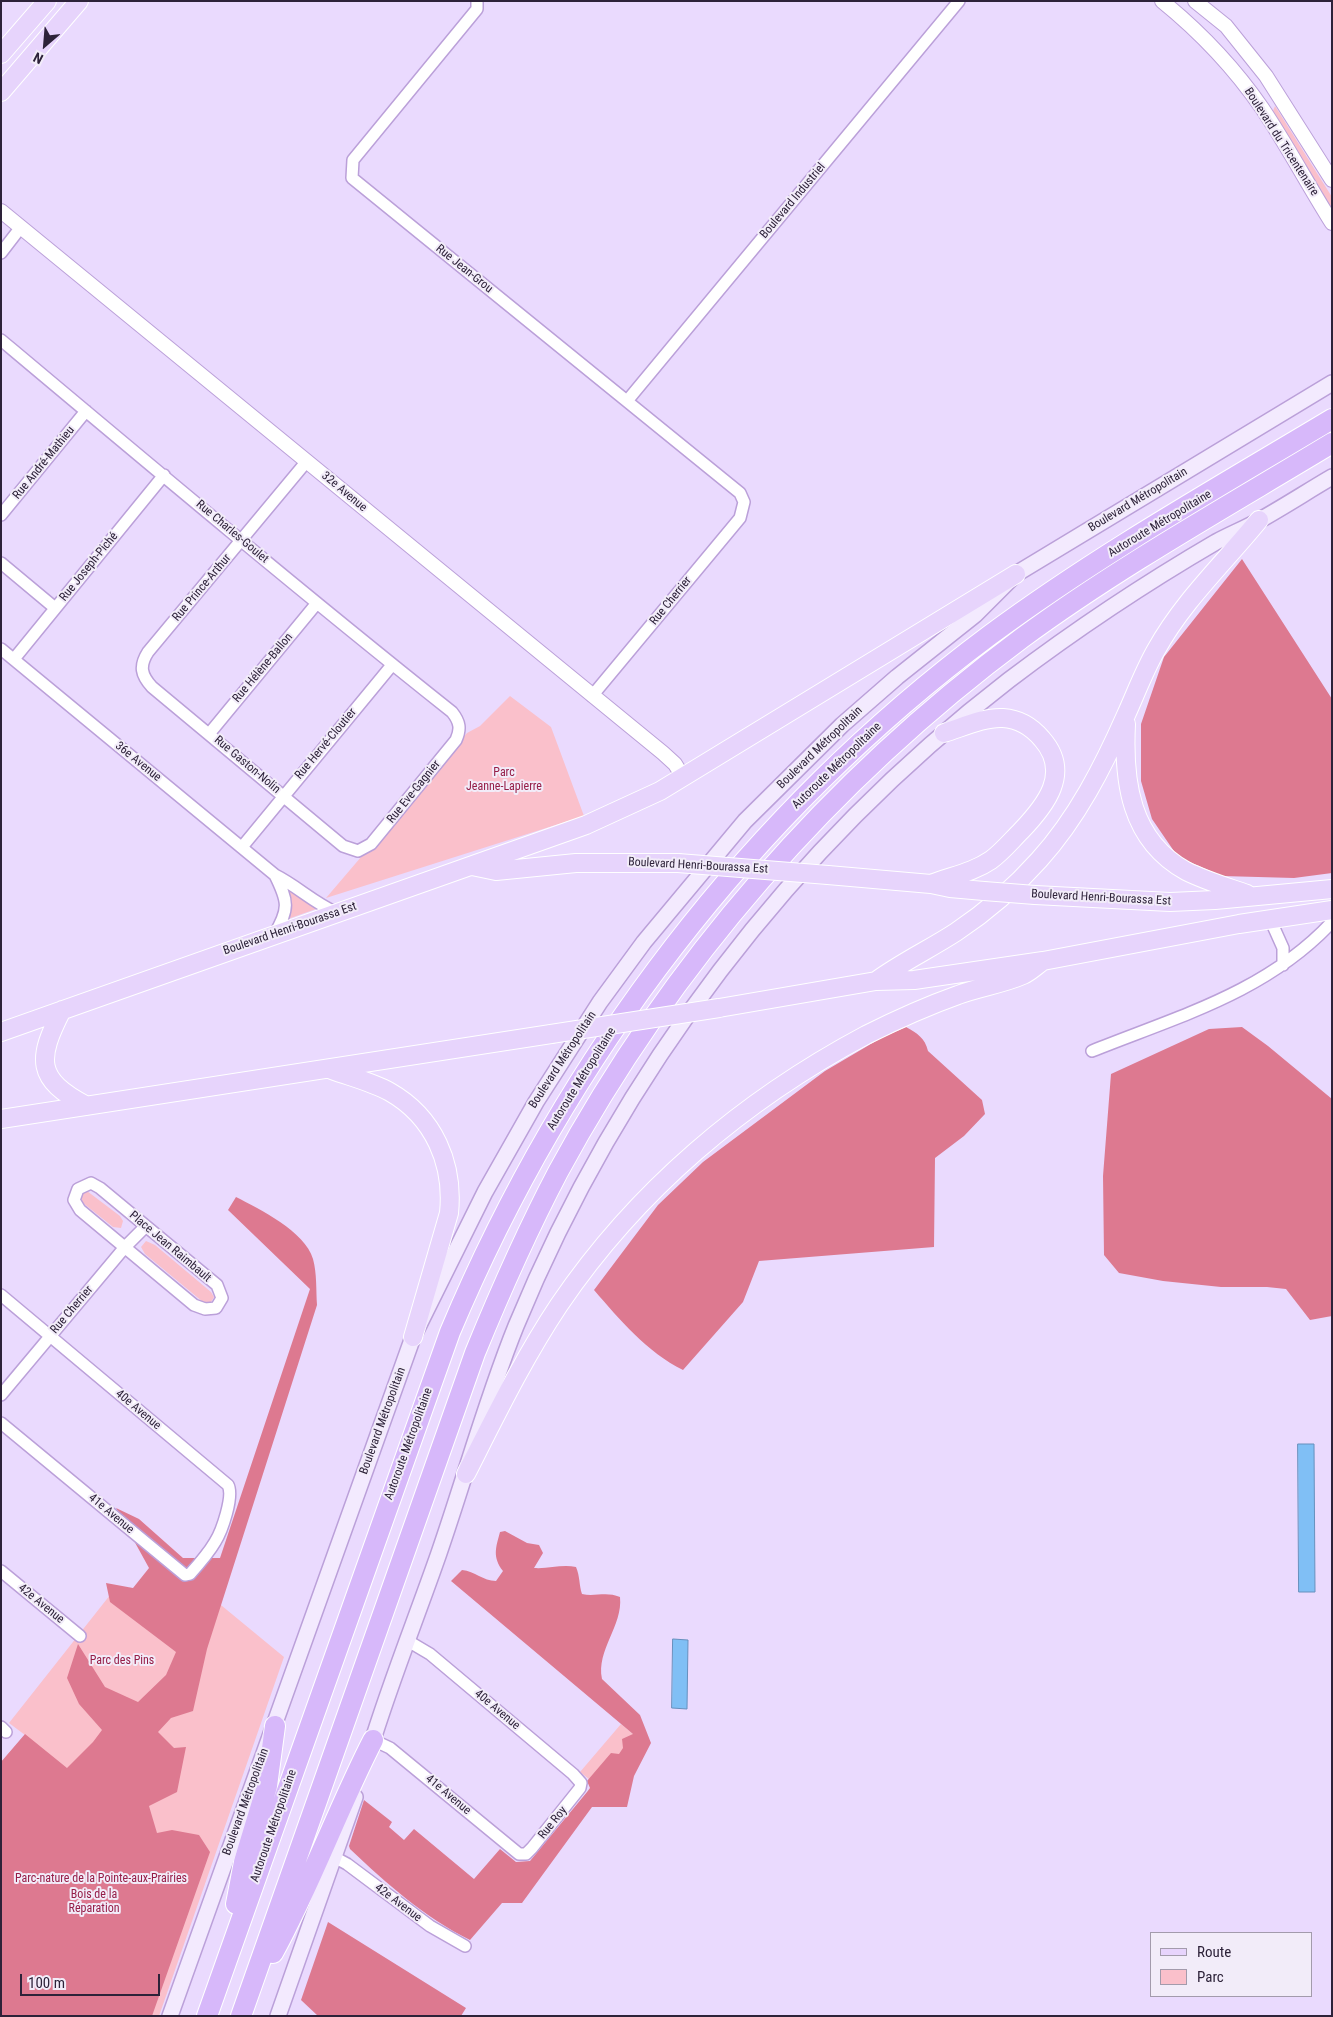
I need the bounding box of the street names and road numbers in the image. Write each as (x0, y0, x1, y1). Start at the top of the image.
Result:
street label: Boulevard du Tricentenaire (1241, 85, 1321, 199)
street label: Boulevard Industriel (757, 160, 829, 242)
street label: Rue Jean-Grou (433, 242, 495, 296)
street label: Rue André-Mathieu (10, 424, 78, 502)
street label: Boulevard Métropolitain (1086, 465, 1190, 535)
street label: 32e Avenue (318, 469, 370, 515)
street label: Autoroute Métropolitaine (1106, 487, 1214, 561)
street label: Rue Charles-Goulet (193, 497, 271, 567)
street label: Rue Joseph-Piché (57, 530, 121, 604)
street label: Rue Prince-Arthur (170, 551, 234, 625)
street label: Rue Cherrier (647, 574, 695, 628)
street label: Rue Hélène-Ballon (230, 630, 296, 706)
street label: Boulevard Métropolitain (774, 704, 866, 792)
street label: Rue Hervé-Cloutier (292, 706, 360, 782)
street label: Autoroute Métropolitaine (790, 720, 884, 812)
street label: Rue Gaston-Nolin (211, 733, 283, 797)
street label: 36e Avenue (112, 739, 164, 785)
street label: Rue Eve-Gagnier (384, 758, 444, 826)
street label: Boulevard Henri-Bourassa Est (628, 855, 768, 877)
street label: Boulevard Henri-Bourassa Est (1031, 887, 1171, 909)
street label: Boulevard Henri-Bourassa Est (221, 899, 359, 959)
street label: Boulevard Métropolitain (526, 1009, 600, 1111)
street label: Autoroute Métropolitaine (545, 1025, 619, 1133)
street label: Place Jean Raimbault (126, 1209, 214, 1285)
street label: Rue Cherrier (48, 1283, 96, 1337)
street label: Boulevard Métropolitain (357, 1366, 409, 1476)
street label: Autoroute Métropolitaine (382, 1386, 436, 1502)
street label: 40e Avenue (112, 1387, 164, 1433)
street label: 41e Avenue (85, 1491, 137, 1537)
street label: 42e Avenue (15, 1581, 67, 1627)
street label: 40e Avenue (471, 1687, 523, 1733)
street label: Boulevard Métropolitain (220, 1747, 272, 1857)
street label: Autoroute Métropolitaine (248, 1768, 300, 1884)
street label: 41e Avenue (422, 1772, 474, 1818)
street label: Rue Roy (535, 1804, 571, 1842)
street label: 42e Avenue (372, 1881, 424, 1925)

